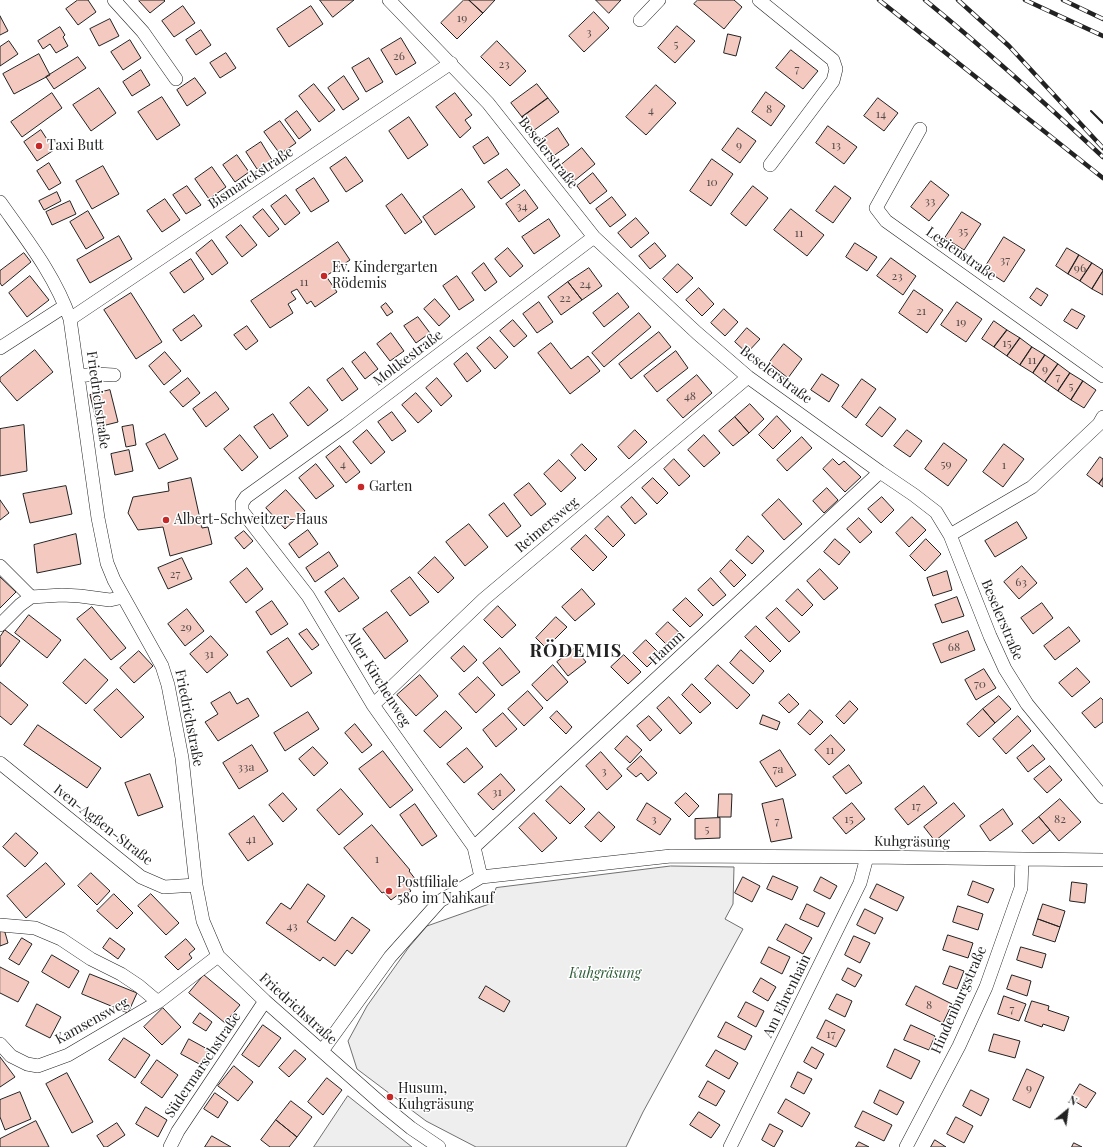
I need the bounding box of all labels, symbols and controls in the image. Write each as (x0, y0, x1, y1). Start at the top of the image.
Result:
house number: 19 (457, 11, 467, 25)
house number: 3 (586, 25, 592, 39)
house number: 5 (674, 37, 678, 51)
house number: 26 (393, 49, 405, 63)
house number: 23 (498, 57, 510, 71)
house number: 7 (795, 62, 799, 76)
house number: 8 (766, 102, 772, 116)
house number: 4 (648, 103, 654, 117)
house number: 14 (876, 107, 886, 121)
street label: Beselerstraße (515, 114, 581, 192)
place label: Taxi Butt (47, 138, 104, 154)
house number: 9 (736, 138, 742, 152)
house number: 13 (831, 138, 841, 152)
marker: Taxi Butt (34, 141, 44, 151)
street label: Bismarckstraße (205, 143, 297, 213)
house number: 10 (706, 175, 718, 189)
house number: 33 (925, 194, 935, 208)
house number: 34 (516, 199, 528, 213)
street label: Legienstraße (923, 224, 999, 284)
house number: 35 (958, 224, 968, 238)
house number: 11 (795, 226, 803, 240)
house number: 37 (1000, 253, 1010, 267)
place label: Ev. Kindergarten Rödemis (332, 260, 438, 292)
house number: 96 (1074, 261, 1086, 275)
house number: 23 (891, 269, 903, 283)
marker: Ev. Kindergarten Rödemis (319, 271, 329, 281)
house number: 11 (300, 275, 308, 289)
house number: 24 (579, 277, 591, 291)
house number: 22 (559, 291, 571, 305)
house number: 21 (916, 304, 926, 318)
house number: 19 (956, 315, 966, 329)
street label: Moltkestraße (370, 326, 446, 390)
house number: 15 (1002, 336, 1012, 350)
street label: Beselerstraße (737, 342, 815, 408)
street label: Friedrichstraße (83, 350, 113, 450)
house number: 11 (1028, 353, 1036, 367)
house number: 9 (1042, 362, 1048, 376)
house number: 7 (1056, 370, 1060, 384)
house number: 5 (1069, 379, 1073, 393)
house number: 48 (684, 389, 696, 403)
house number: 4 (340, 457, 346, 471)
house number: 59 (940, 457, 952, 471)
house number: 1 (1002, 458, 1006, 472)
place label: Garten (369, 479, 412, 495)
marker: Garten (356, 482, 366, 492)
street label: Reimersweg (512, 494, 582, 556)
place label: Albert-Schweitzer-Haus (174, 512, 328, 528)
marker: Albert-Schweitzer-Haus (161, 515, 171, 525)
house number: 27 (170, 567, 180, 581)
house number: 63 (1015, 575, 1027, 589)
street label: Beselerstraße (977, 577, 1027, 663)
house number: 29 (180, 620, 192, 634)
street label: Hamm (646, 627, 688, 669)
street label: Alter Kirchenweg (342, 628, 414, 730)
district label: RÖDEMIS (530, 640, 622, 662)
house number: 68 (948, 640, 960, 654)
house number: 31 (204, 647, 214, 661)
street label: Friedrichstraße (171, 668, 207, 768)
house number: 70 (974, 677, 986, 691)
house number: 11 (826, 743, 834, 757)
house number: 33a (238, 760, 254, 774)
house number: 7a (773, 762, 783, 776)
house number: 3 (601, 764, 607, 778)
street label: Iven-Agßen-Straße (50, 781, 156, 869)
house number: 31 (492, 785, 502, 799)
house number: 17 (911, 799, 921, 813)
house number: 3 (651, 812, 657, 826)
house number: 15 (844, 812, 854, 826)
house number: 82 (1054, 812, 1066, 826)
house number: 7 (775, 814, 779, 828)
house number: 5 (705, 822, 709, 836)
house number: 41 (246, 832, 256, 846)
street label: Kuhgräsung (874, 833, 950, 851)
house number: 1 (375, 852, 379, 866)
place label: Postfiliale 580 im Nahkauf (397, 875, 494, 908)
marker: Postfiliale 580 im Nahkauf (384, 886, 394, 896)
house number: 43 (286, 919, 298, 933)
street label: Hindenburgstraße (928, 944, 990, 1056)
street label: Am Ehrenhain (760, 952, 814, 1040)
park label: Kuhgräsung (569, 966, 641, 982)
street label: Friedrichstraße (256, 970, 340, 1048)
street label: Kamsensweg (52, 994, 132, 1048)
house number: 8 (926, 998, 932, 1012)
house number: 7 (1010, 1002, 1014, 1016)
street label: Südermarschstraße (161, 1009, 245, 1121)
house number: 17 (826, 1027, 836, 1041)
place label: Husum, Kuhgräsung (398, 1081, 474, 1114)
house number: 9 (1026, 1081, 1032, 1095)
north arrow (1047, 1091, 1087, 1131)
marker: Husum, Kuhgräsung (385, 1092, 395, 1102)
text: N (1066, 1092, 1080, 1109)

